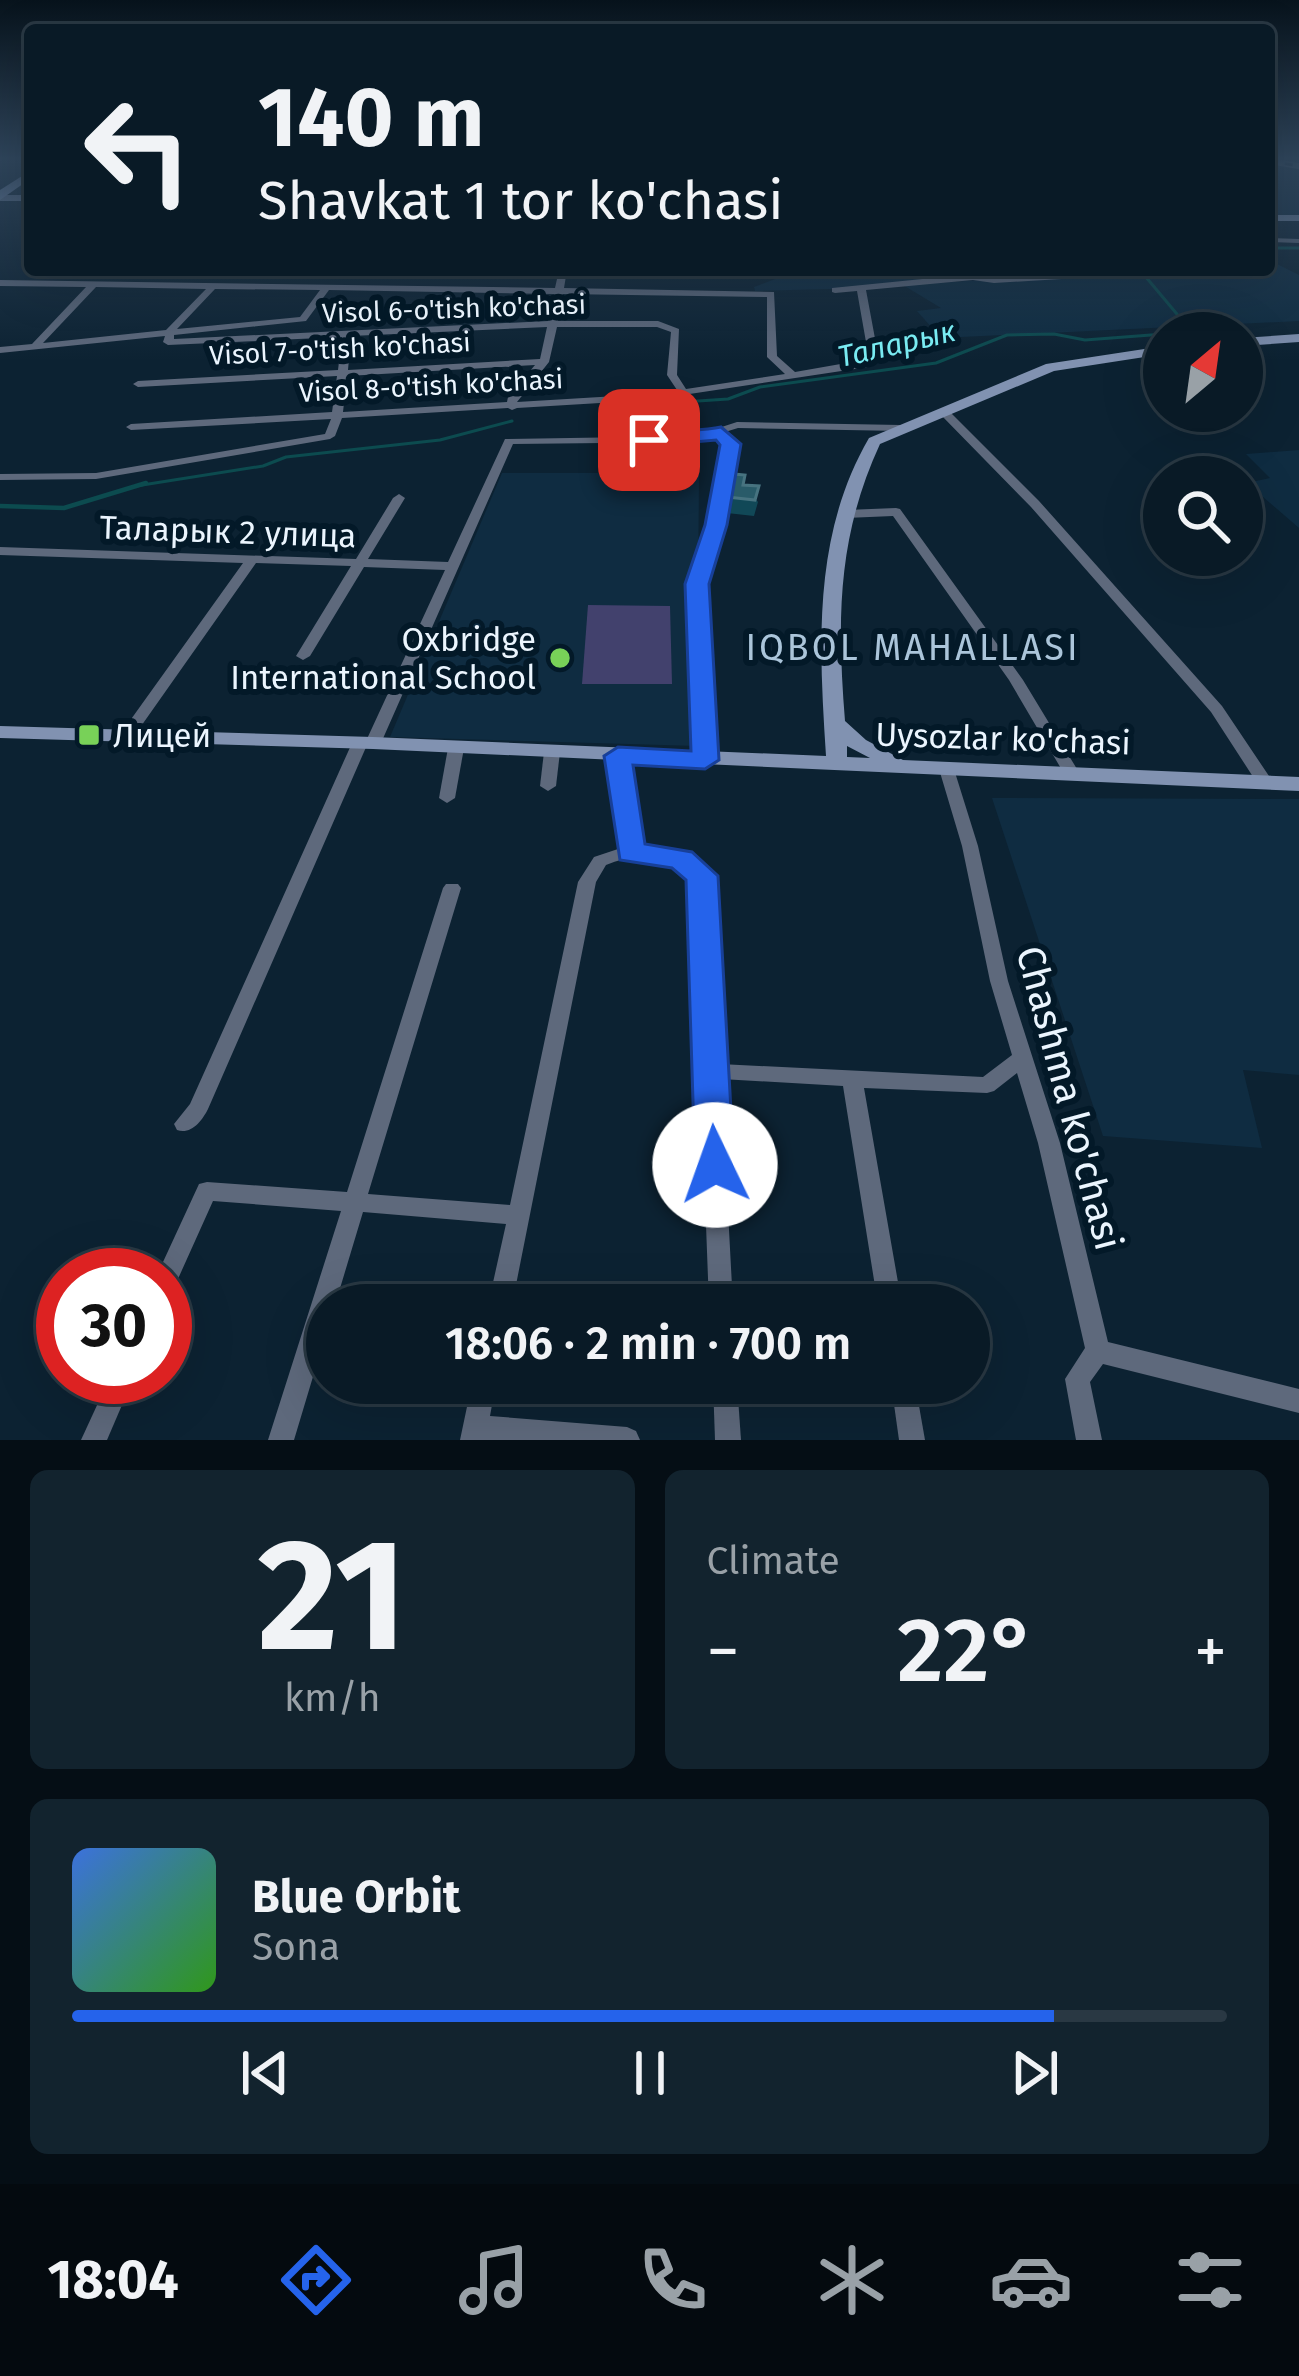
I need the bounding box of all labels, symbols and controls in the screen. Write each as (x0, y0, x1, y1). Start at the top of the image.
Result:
text: 140 m (258, 67, 484, 168)
icon: left (60, 72, 216, 228)
text: Shavkat 1 tor ko'chasi (258, 169, 783, 233)
street label: Visol 6-o'tish ko'chasi (321, 288, 587, 330)
north arrow (1143, 312, 1263, 432)
map controls (1143, 312, 1263, 576)
water label: Таларык (835, 313, 959, 375)
street label: Visol 7-o'tish ko'chasi (209, 326, 471, 372)
street label: Visol 8-o'tish ko'chasi (298, 363, 564, 409)
pin (598, 389, 700, 491)
icon: arrive (616, 407, 682, 473)
button: search (1143, 456, 1263, 576)
street label: Таларык 2 улица (99, 508, 357, 556)
place label: Oxbridge International School (230, 620, 536, 698)
district label: IQBOL MAHALLASI (745, 626, 1081, 670)
marker: Oxbridge International School (547, 645, 573, 671)
street label: Uysozlar ko'chasi (875, 715, 1131, 763)
place label: Лицей (113, 716, 211, 756)
marker: Лицей (76, 722, 102, 748)
street label: Chashma ko'chasi (1006, 941, 1132, 1255)
position arrow (652, 1102, 778, 1228)
speed limit sign: 30 (36, 1248, 192, 1404)
text: 18:06 · 2 min · 700 m (445, 1317, 851, 1371)
text: 21 (257, 1503, 407, 1690)
text: Climate (707, 1538, 840, 1584)
text: 22° (897, 1597, 1036, 1705)
text: − (707, 1612, 740, 1691)
text: + (1194, 1612, 1227, 1691)
text: km/h (284, 1675, 381, 1721)
text: Blue Orbit (252, 1870, 460, 1924)
text: Sona (252, 1924, 340, 1970)
icon: previous (232, 2040, 298, 2106)
icon: pause (617, 2040, 683, 2106)
icon: next (1002, 2040, 1068, 2106)
icon: directions (274, 2238, 358, 2322)
icon: music (452, 2238, 536, 2322)
icon: phone (631, 2238, 715, 2322)
icon: climate (810, 2238, 894, 2322)
icon: car (989, 2238, 1073, 2322)
icon: filters (1168, 2238, 1252, 2322)
text: 18:04 (47, 2248, 179, 2312)

